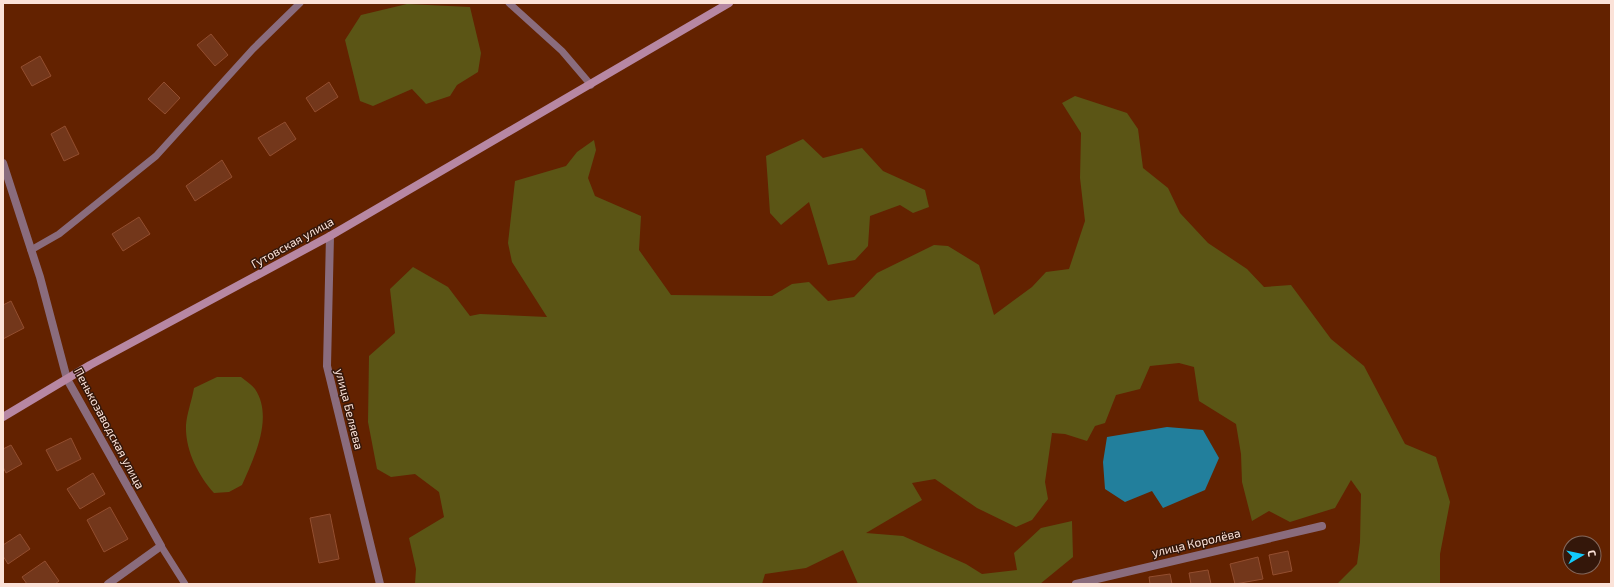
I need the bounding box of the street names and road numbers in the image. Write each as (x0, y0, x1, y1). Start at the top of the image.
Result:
street label: Гутовская улица (248, 213, 336, 271)
street label: Пенькозаводская улица (71, 365, 148, 492)
street label: улица Беляева (332, 367, 367, 451)
street label: улица Королёва (1150, 525, 1242, 560)

